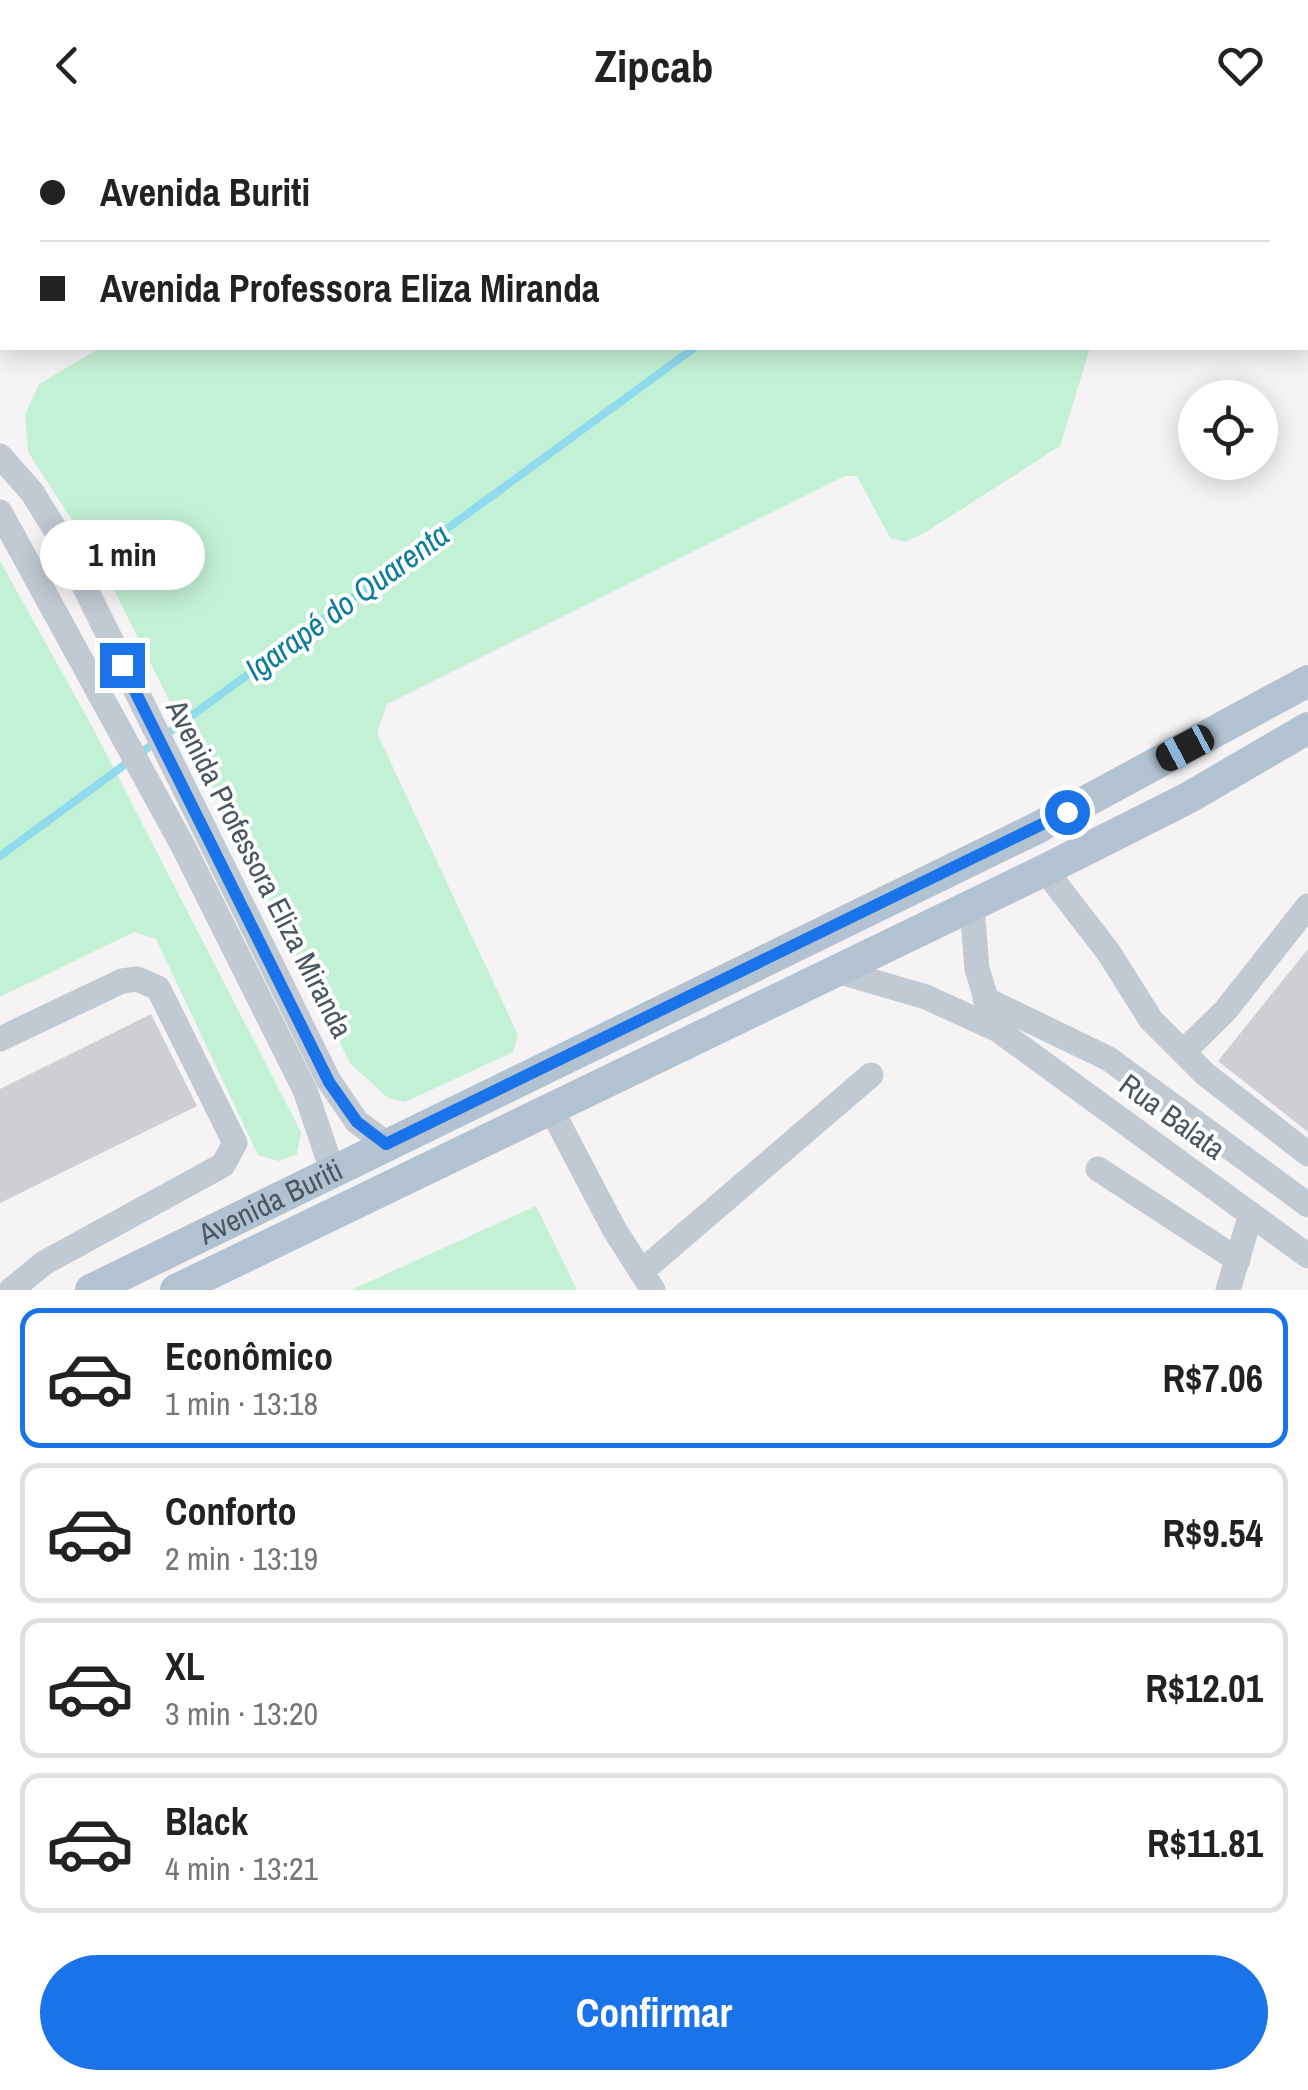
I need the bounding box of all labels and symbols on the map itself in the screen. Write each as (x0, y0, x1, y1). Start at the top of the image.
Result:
water label: Igarapé do Quarenta (236, 513, 457, 690)
callout: 1 min (39, 520, 204, 590)
route end (100, 643, 145, 688)
street label: Avenida Professora Eliza Miranda (157, 692, 363, 1045)
car (1151, 721, 1219, 775)
route start (1045, 790, 1090, 835)
street label: Rua Balata (1112, 1064, 1234, 1168)
street label: Avenida Buriti (191, 1149, 349, 1254)

